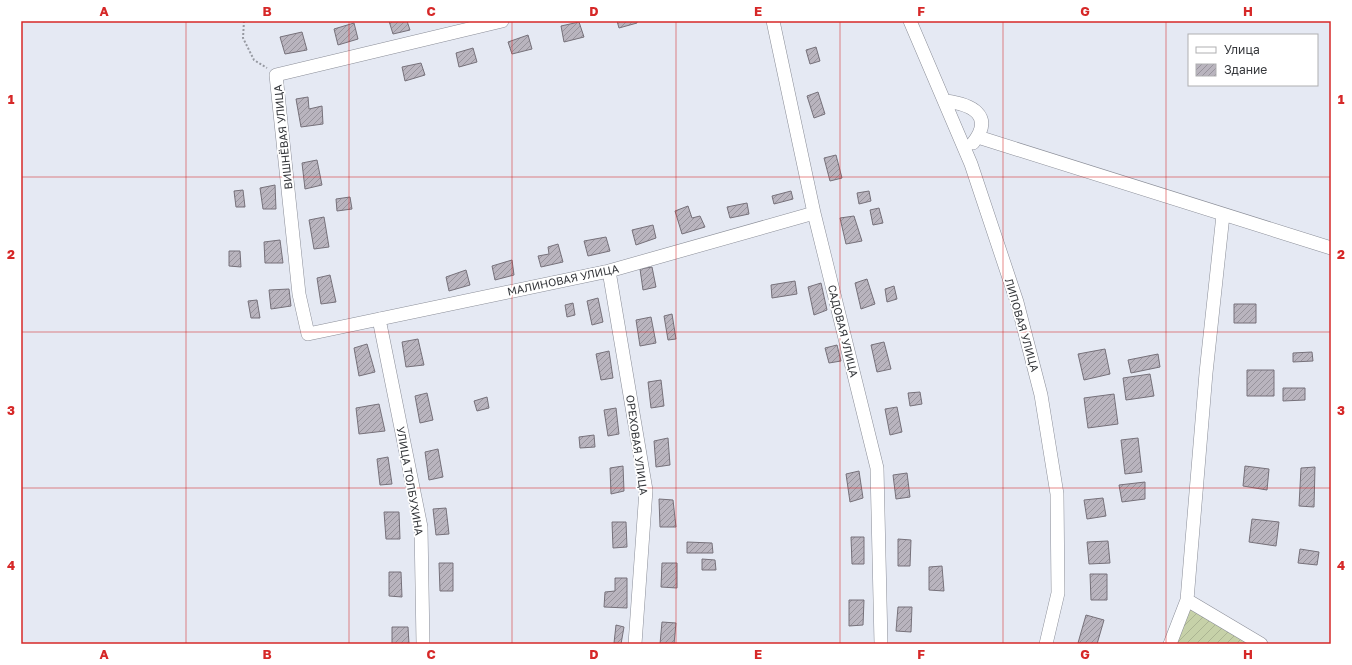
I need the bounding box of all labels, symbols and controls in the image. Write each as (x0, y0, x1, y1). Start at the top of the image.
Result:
text: A (99, 3, 109, 19)
text: B (262, 3, 272, 19)
text: C (426, 3, 436, 19)
text: D (589, 3, 599, 19)
text: E (754, 3, 762, 19)
text: F (917, 3, 925, 19)
text: G (1080, 3, 1090, 19)
text: H (1243, 3, 1253, 19)
legend (1188, 34, 1318, 86)
text: Улица (1224, 42, 1260, 57)
text: Здание (1224, 62, 1267, 77)
street label: ВИШНЁВАЯ УЛИЦА (270, 83, 294, 190)
text: 1 (8, 91, 15, 107)
text: 1 (1338, 91, 1345, 107)
text: 2 (7, 246, 15, 262)
text: 2 (1337, 246, 1345, 262)
street label: МАЛИНОВАЯ УЛИЦА (506, 261, 620, 298)
street label: ЛИПОВАЯ УЛИЦА (1003, 277, 1042, 374)
street label: САДОВАЯ УЛИЦА (826, 283, 861, 379)
street label: ОРЕХОВАЯ УЛИЦА (624, 394, 651, 497)
text: 3 (7, 402, 15, 418)
text: 3 (1337, 402, 1345, 418)
street label: УЛИЦА ТОЛБУХИНА (395, 425, 427, 537)
text: 4 (7, 557, 15, 573)
text: 4 (1337, 557, 1345, 573)
text: A (99, 646, 109, 662)
text: B (262, 646, 272, 662)
text: C (426, 646, 436, 662)
text: D (589, 646, 599, 662)
text: E (754, 646, 762, 662)
text: F (917, 646, 925, 662)
text: G (1080, 646, 1090, 662)
text: H (1243, 646, 1253, 662)

